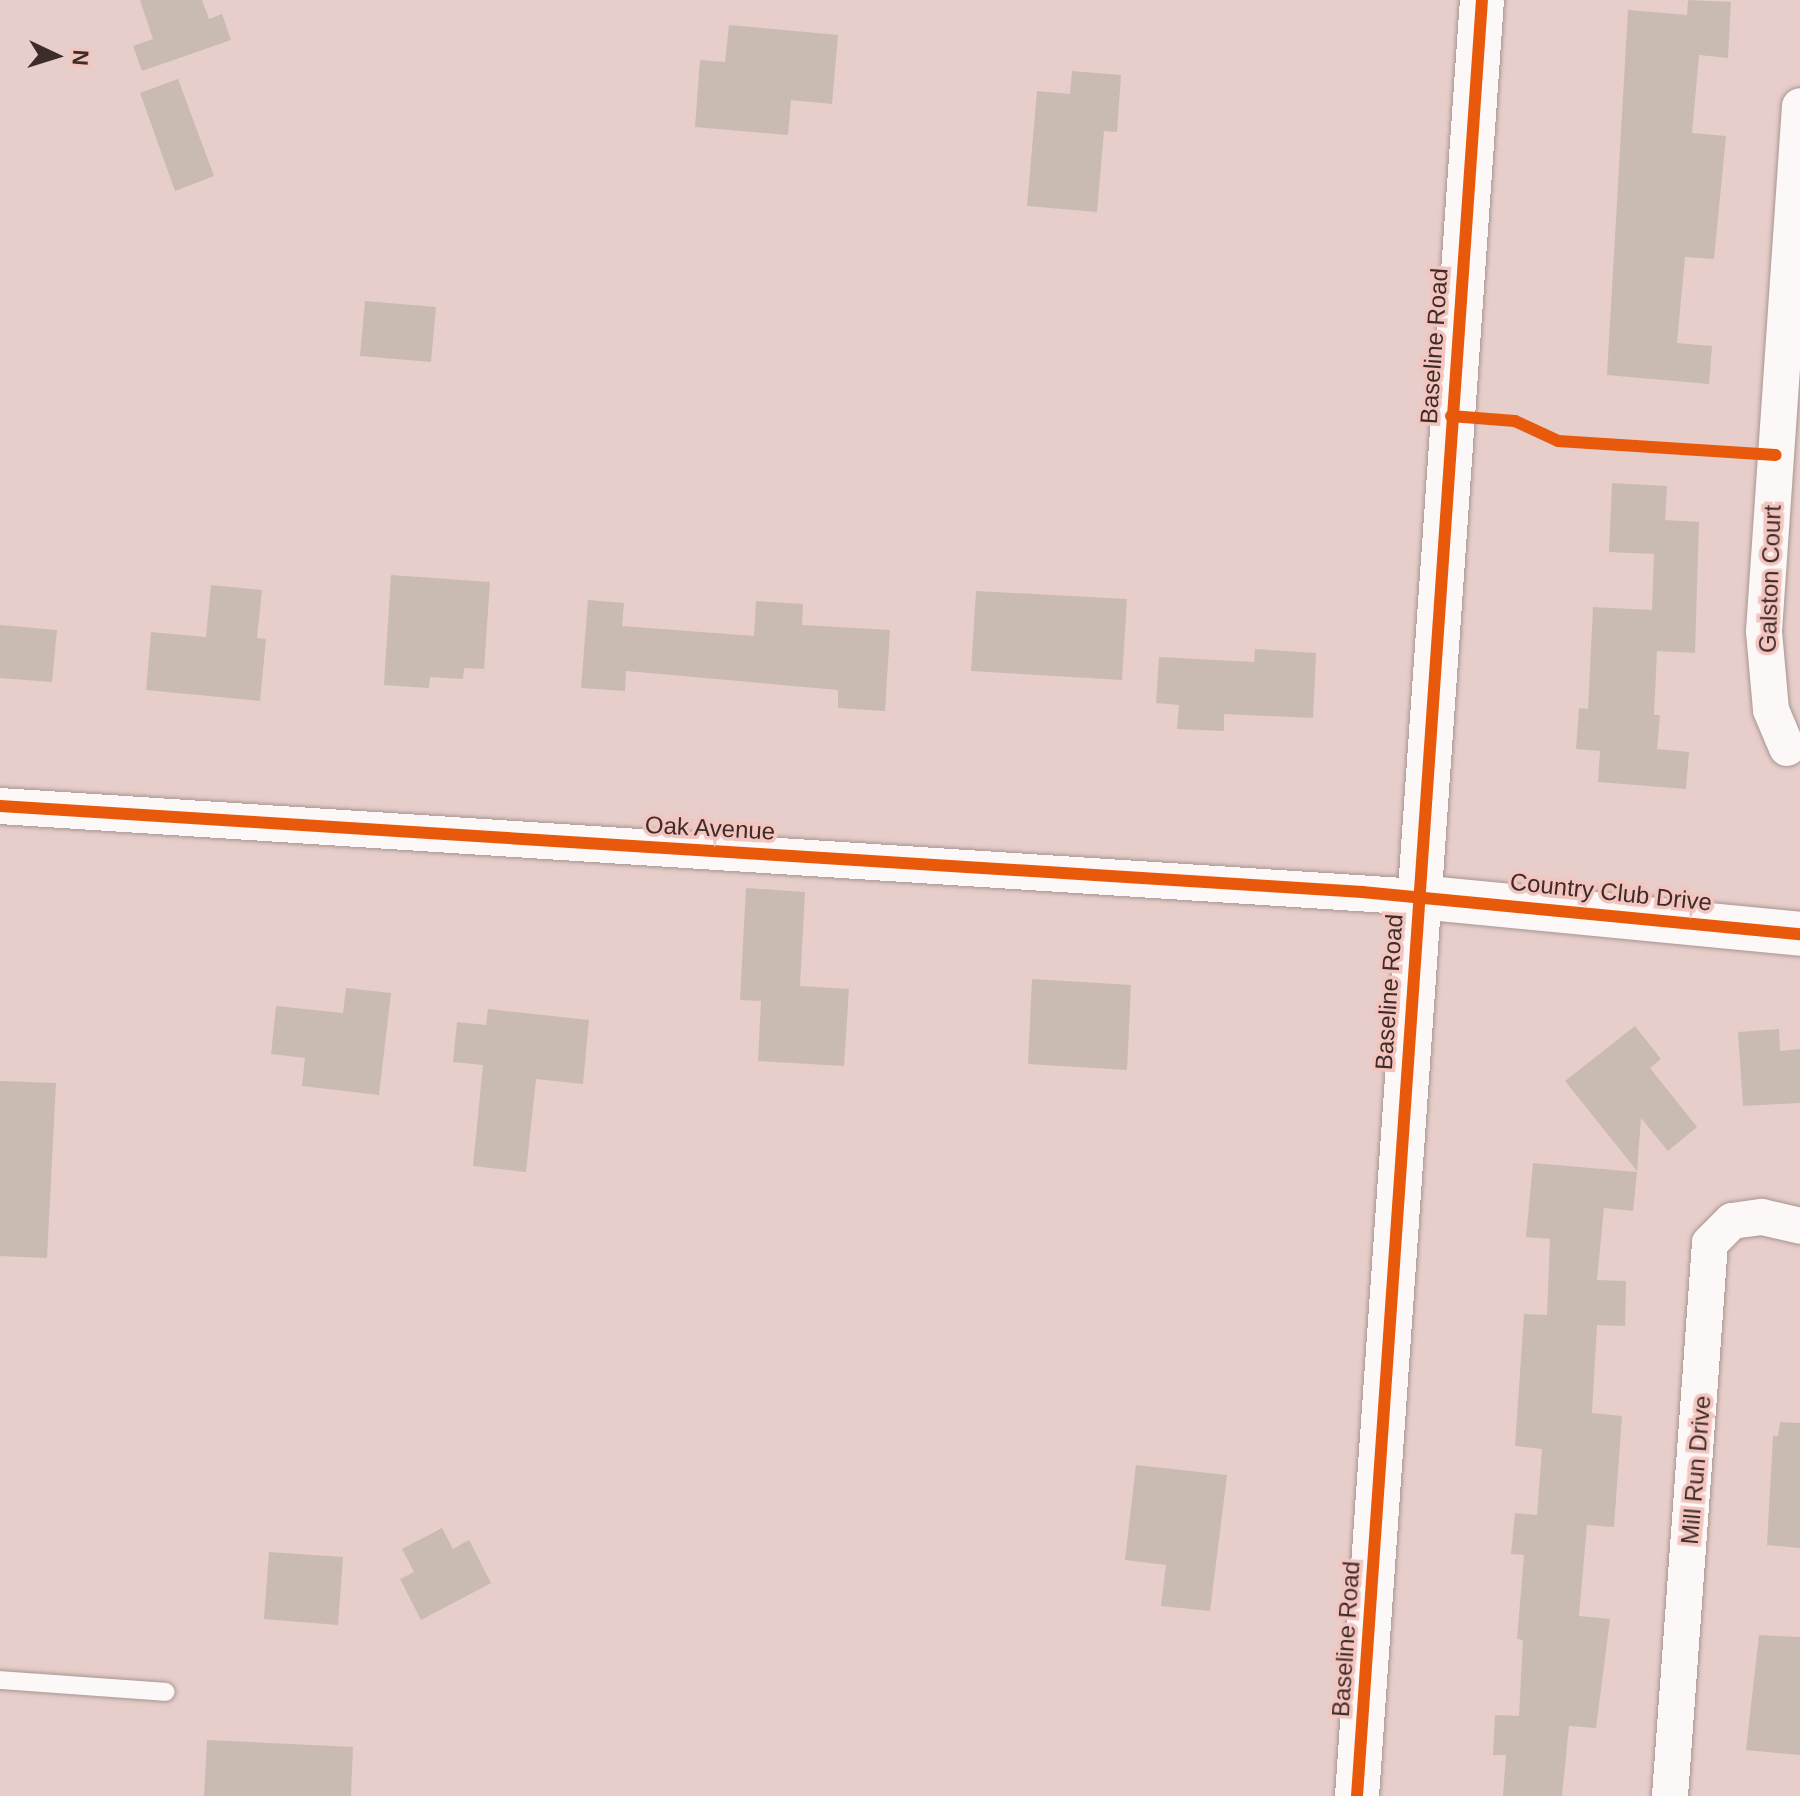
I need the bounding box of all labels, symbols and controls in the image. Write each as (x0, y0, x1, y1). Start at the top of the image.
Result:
north arrow (16, 16, 96, 96)
text: N (67, 49, 93, 66)
street label: Baseline Road (1414, 267, 1454, 425)
street label: Galston Court (1753, 505, 1787, 653)
street label: Oak Avenue (644, 810, 776, 846)
street label: Country Club Drive (1509, 867, 1713, 917)
street label: Baseline Road (1369, 913, 1409, 1071)
street label: Mill Run Drive (1675, 1394, 1717, 1546)
street label: Baseline Road (1326, 1560, 1366, 1718)

